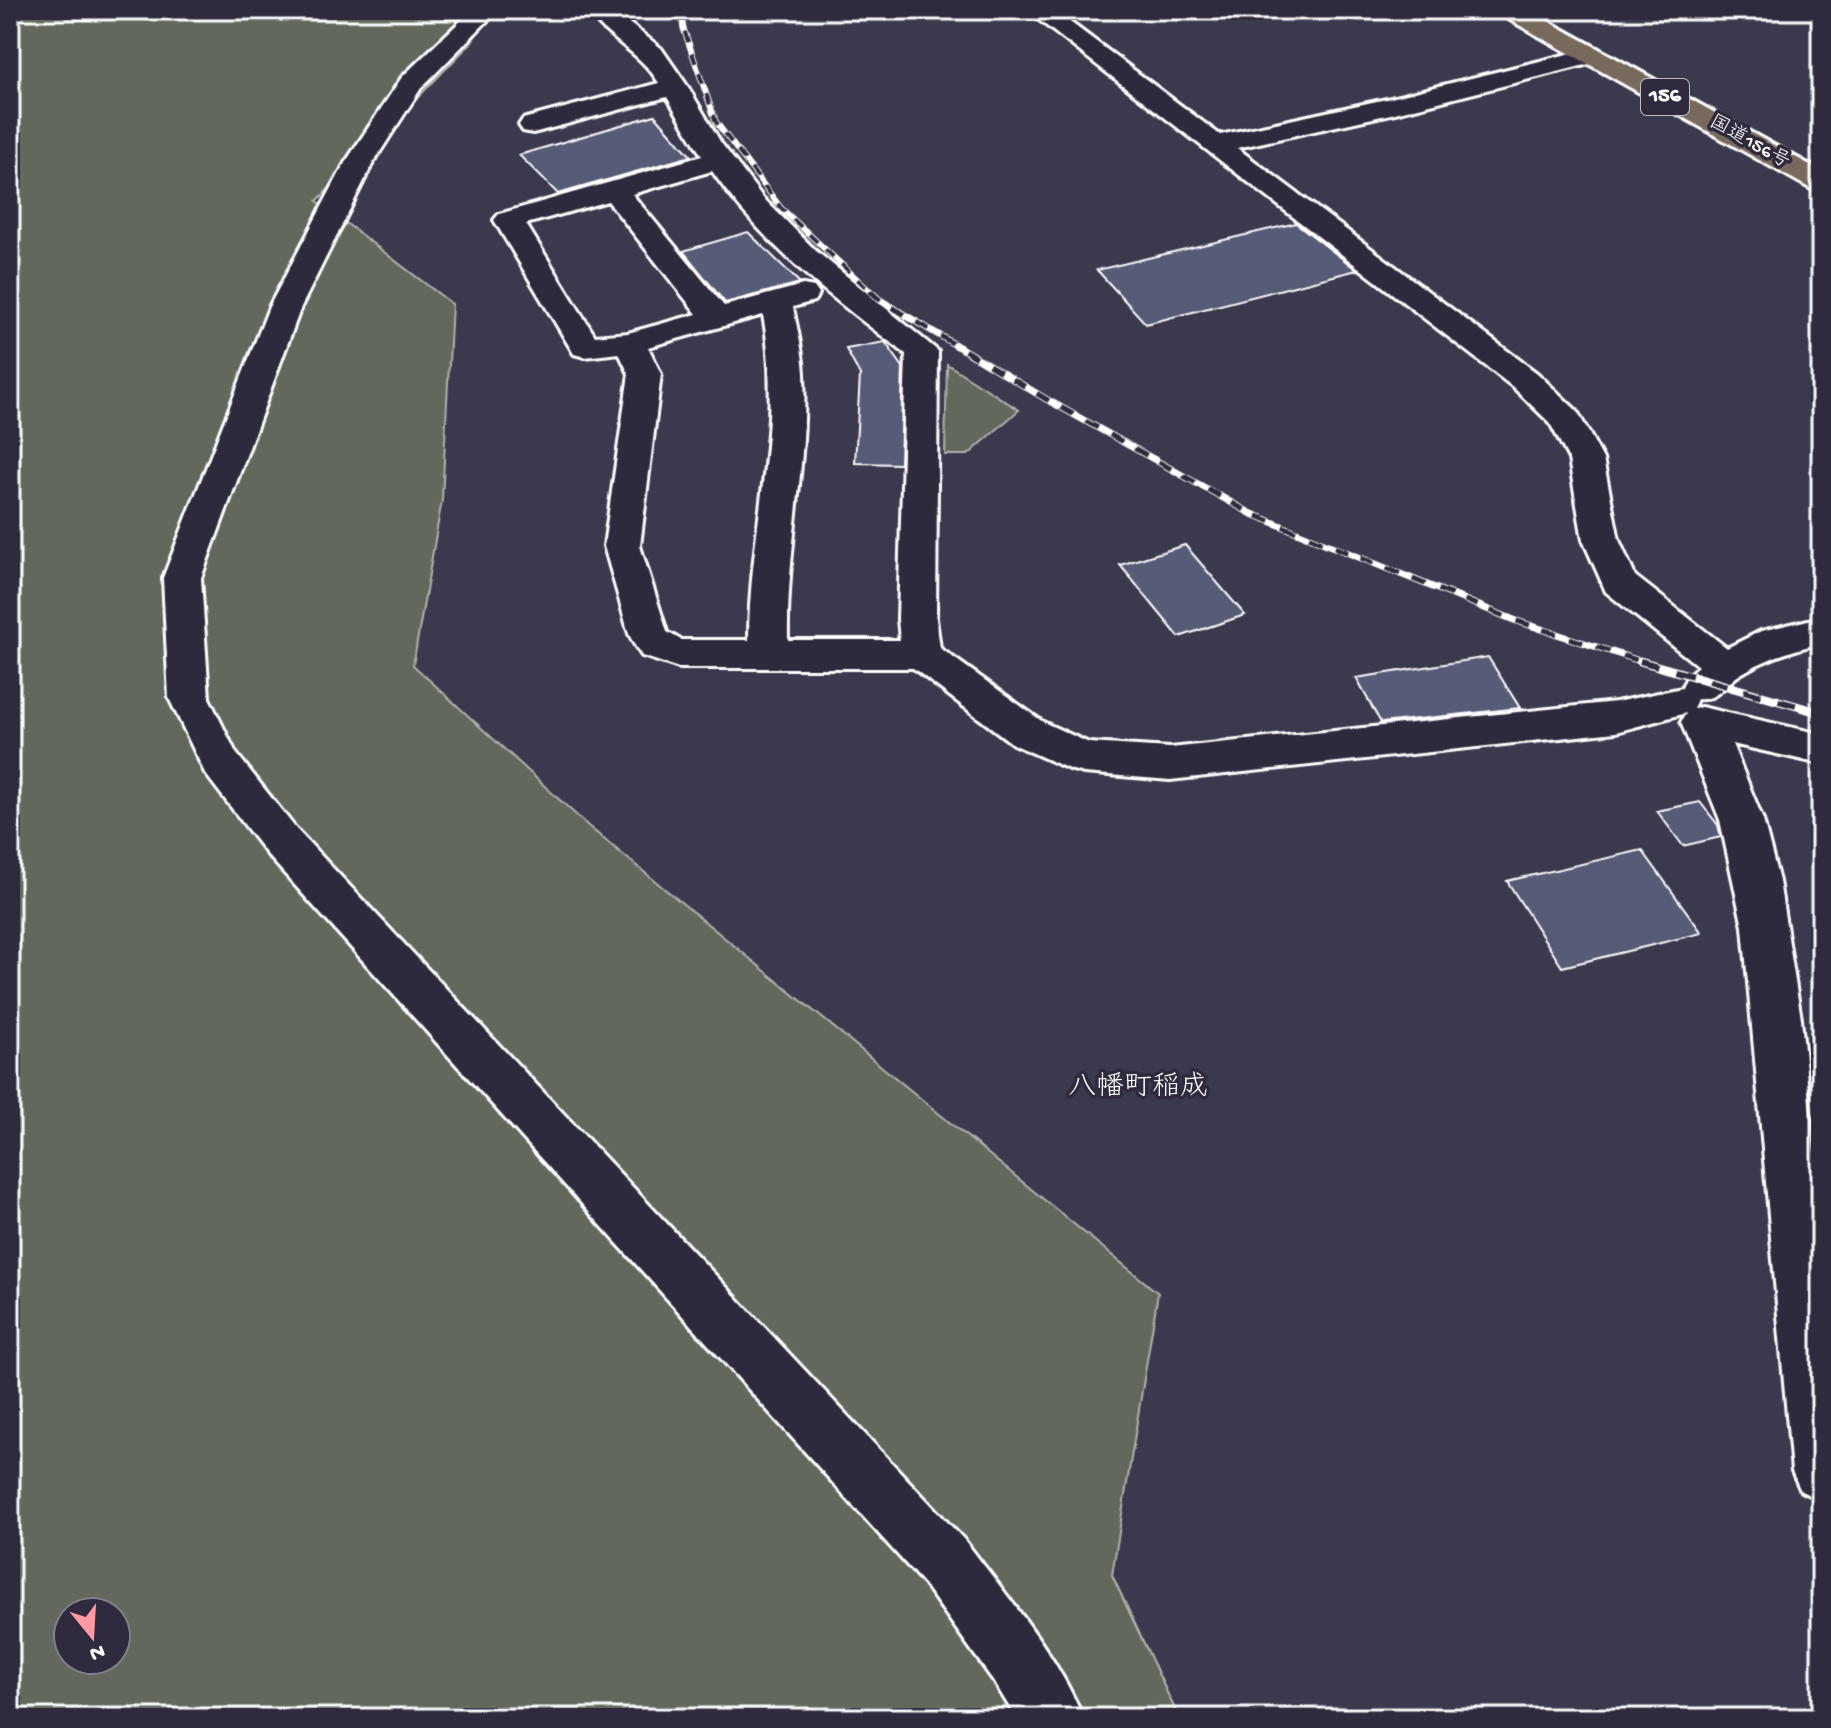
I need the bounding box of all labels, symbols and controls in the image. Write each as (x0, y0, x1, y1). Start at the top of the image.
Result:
road number: 156 (1641, 79, 1689, 115)
street label: 国道156号 (1705, 111, 1794, 175)
district label: 八幡町稲成 (1068, 1071, 1208, 1105)
north arrow (52, 1596, 132, 1676)
text: N (86, 1637, 108, 1666)

